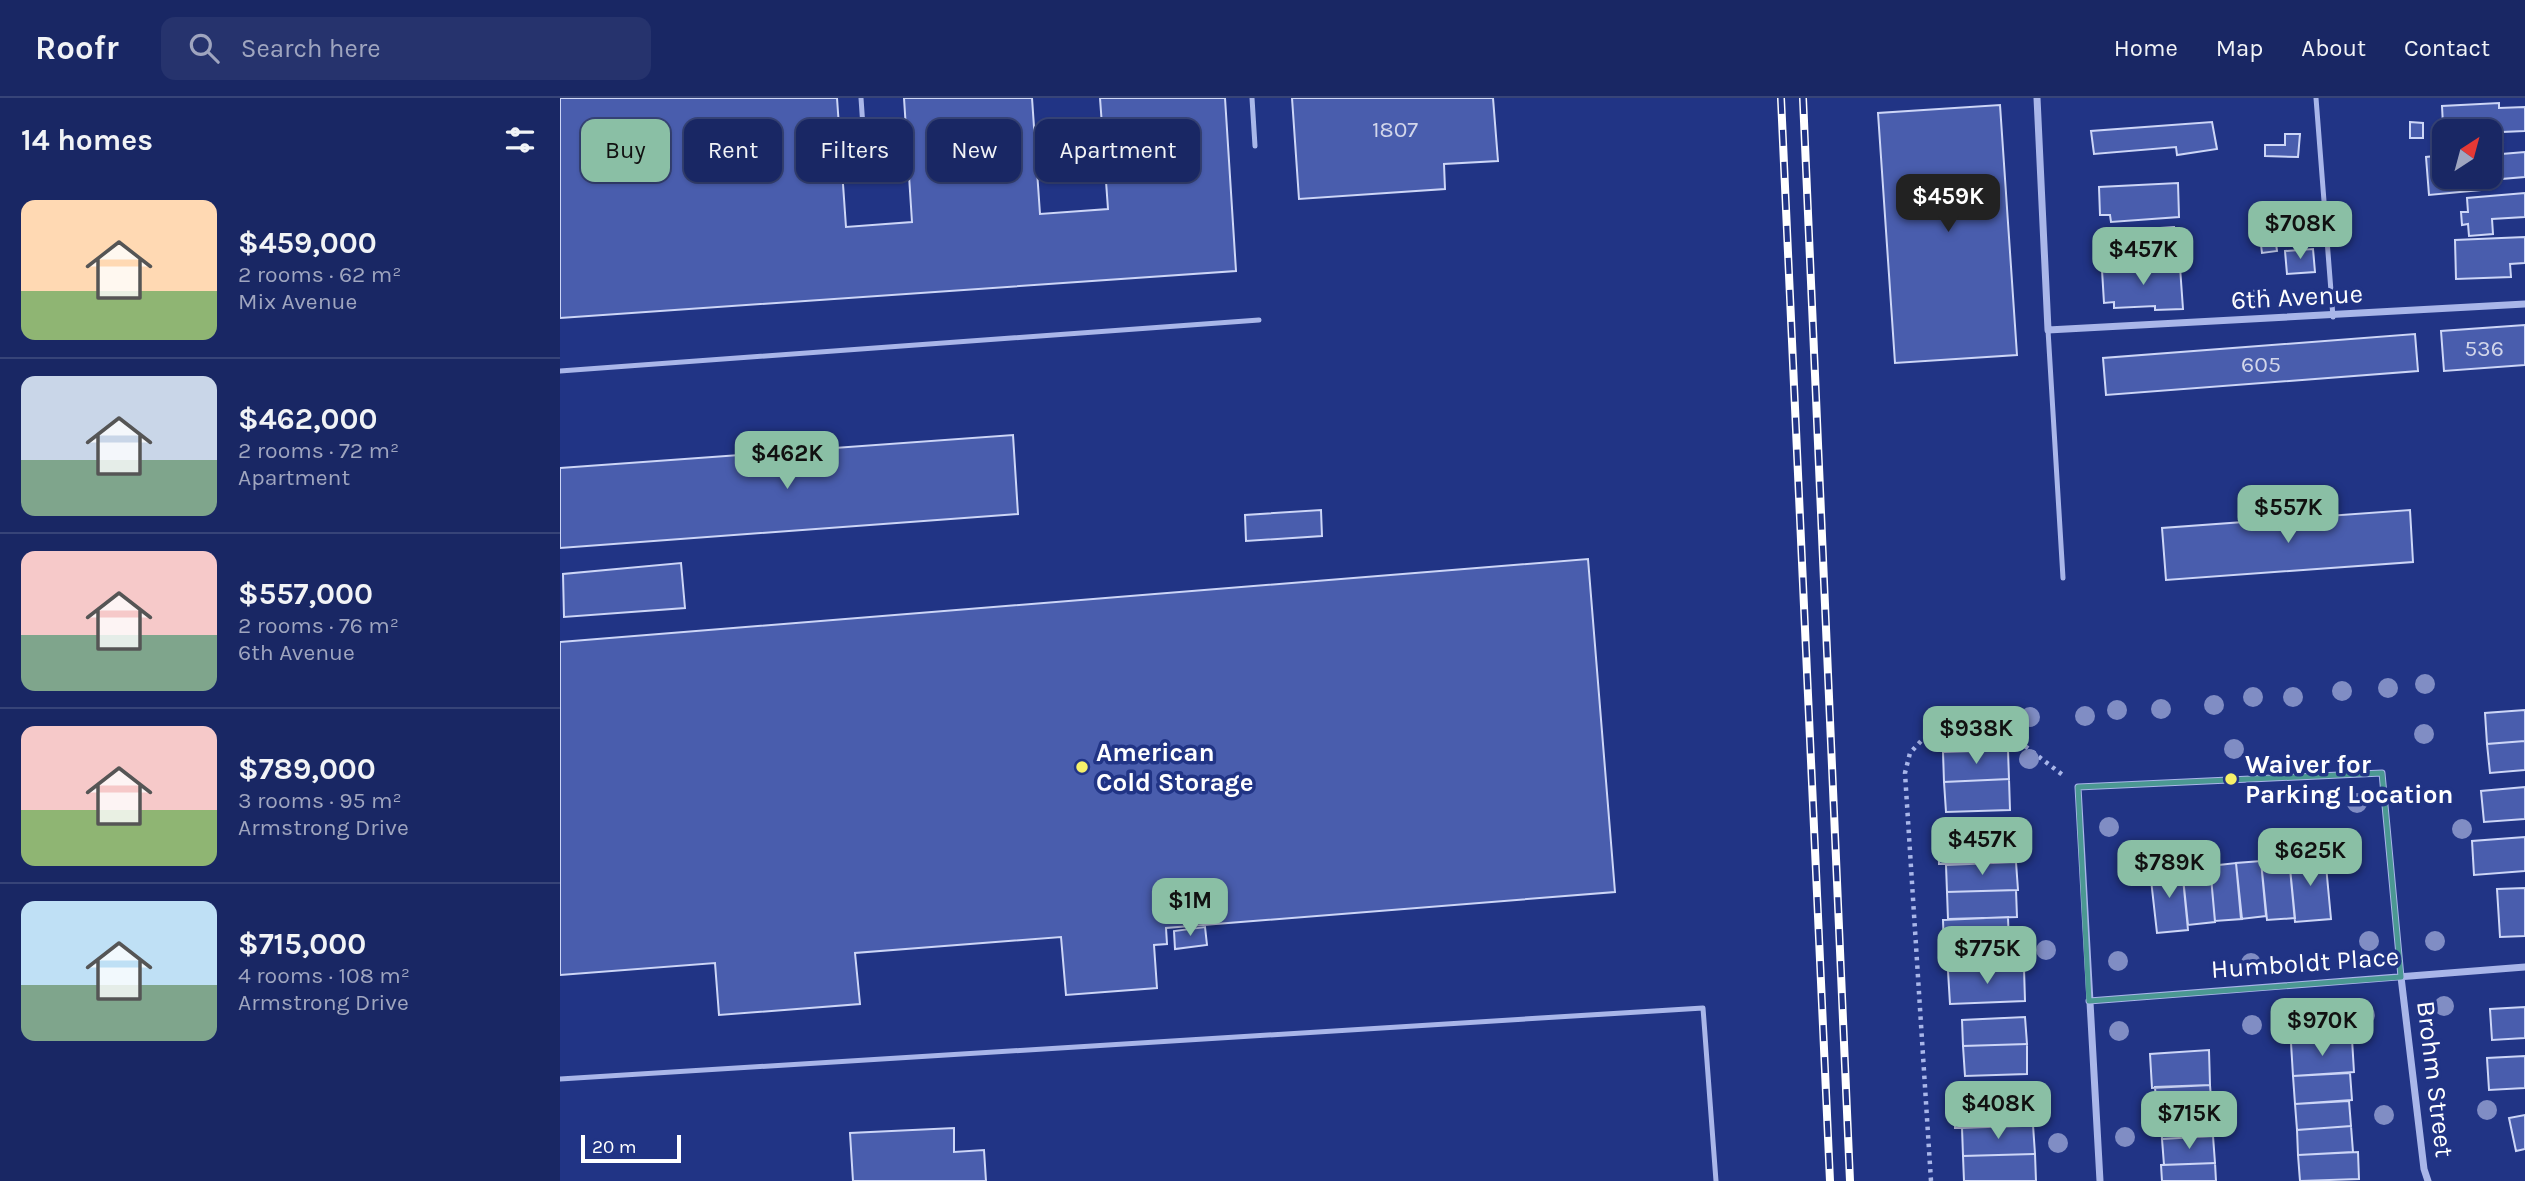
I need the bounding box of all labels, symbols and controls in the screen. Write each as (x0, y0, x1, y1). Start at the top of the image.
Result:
search box (161, 17, 651, 80)
text: Roofr (35, 29, 119, 67)
icon: search (185, 29, 223, 67)
text: Search here (241, 33, 381, 64)
text: Home (2114, 34, 2178, 62)
text: Map (2216, 34, 2263, 62)
text: About (2301, 34, 2366, 62)
text: Contact (2404, 34, 2490, 62)
house number: 1807 (1372, 116, 1418, 143)
chip: Buy (581, 119, 670, 182)
chip: Rent (684, 119, 782, 182)
chip: Filters (796, 119, 913, 182)
chip: New (927, 119, 1021, 182)
chip: Apartment (1035, 119, 1200, 182)
north arrow (2432, 119, 2502, 189)
map controls (2432, 119, 2502, 189)
icon: filters (501, 121, 539, 159)
text: 14 homes (21, 122, 153, 158)
pin: $459K (1899, 174, 1997, 234)
text: $459K (1912, 183, 1984, 210)
pin: $708K (2251, 202, 2349, 261)
text: $708K (2264, 210, 2336, 237)
text: $459,000 (238, 225, 377, 261)
icon: home (77, 228, 161, 312)
pin: $457K (2094, 228, 2192, 287)
text: $457K (2108, 236, 2178, 263)
text: 2 rooms · 62 m² (238, 261, 402, 288)
street label: 6th Avenue (2230, 278, 2364, 316)
text: Mix Avenue (238, 288, 357, 315)
house number: 536 (2464, 335, 2504, 362)
house number: 605 (2241, 351, 2281, 378)
text: $462,000 (238, 401, 377, 437)
icon: home (77, 404, 161, 488)
pin: $462K (738, 432, 836, 491)
text: 2 rooms · 72 m² (238, 437, 399, 464)
text: $462K (751, 440, 823, 467)
text: Apartment (238, 464, 350, 491)
pin: $557K (2239, 486, 2337, 545)
text: $557K (2253, 494, 2323, 521)
text: $557,000 (238, 576, 373, 612)
icon: home (77, 579, 161, 663)
text: 2 rooms · 76 m² (238, 612, 399, 639)
text: 6th Avenue (238, 639, 355, 666)
pin: $938K (1927, 706, 2025, 766)
text: $938K (1939, 715, 2013, 742)
place label: American Cold Storage (1096, 737, 1254, 798)
place label: Waiver for Parking Location (2245, 749, 2454, 810)
text: $789,000 (238, 751, 376, 787)
icon: home (77, 754, 161, 838)
marker: American Cold Storage (1074, 759, 1090, 775)
marker: Waiver for Parking Location (2223, 771, 2239, 787)
text: 3 rooms · 95 m² (238, 787, 402, 814)
text: Armstrong Drive (238, 814, 409, 841)
pin: $457K (1933, 818, 2031, 877)
text: $457K (1947, 826, 2017, 853)
pin: $625K (2261, 828, 2359, 888)
text: $625K (2274, 837, 2346, 864)
pin: $789K (2120, 840, 2218, 900)
text: $789K (2133, 849, 2205, 876)
pin: $1M (1156, 878, 1224, 938)
text: $1M (1168, 887, 1212, 914)
text: $715,000 (238, 926, 366, 962)
pin: $775K (1938, 926, 2036, 986)
icon: home (77, 929, 161, 1013)
text: $775K (1953, 935, 2021, 962)
street label: Humboldt Place (2210, 941, 2400, 985)
text: 4 rooms · 108 m² (238, 962, 410, 989)
text: Armstrong Drive (238, 989, 409, 1016)
pin: $970K (2273, 998, 2371, 1058)
street label: Brohm Street (2410, 999, 2460, 1159)
text: $970K (2287, 1007, 2357, 1034)
pin: $408K (1949, 1082, 2047, 1141)
text: $408K (1961, 1090, 2035, 1117)
pin: $715K (2140, 1091, 2238, 1151)
text: $715K (2157, 1100, 2221, 1127)
scale bar (581, 1132, 681, 1164)
text: 20 m (592, 1136, 637, 1158)

